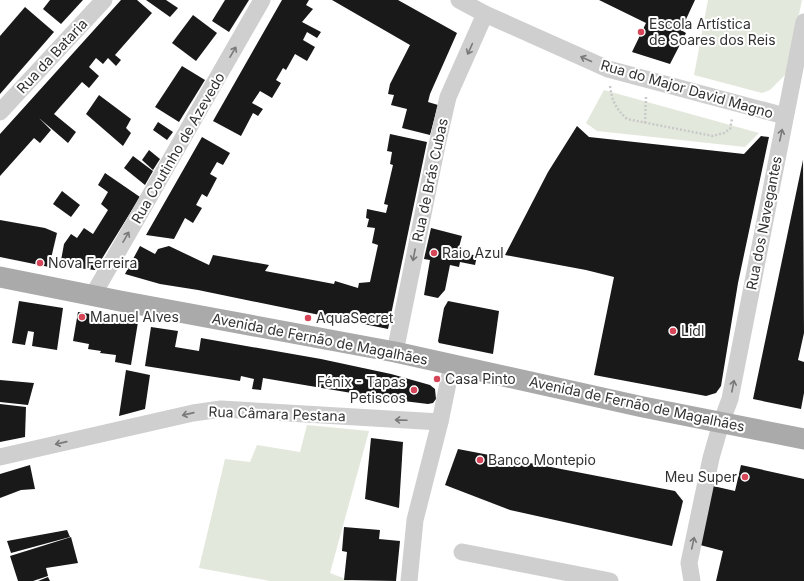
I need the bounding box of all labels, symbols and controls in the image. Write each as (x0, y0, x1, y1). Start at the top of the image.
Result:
street label: Rua da Bataria (13, 15, 90, 96)
place label: Escola Artística de Soares dos Reis (649, 15, 776, 48)
marker: Escola Artística de Soares dos Reis (636, 27, 646, 37)
one-way arrow (465, 43, 473, 55)
one-way arrow (229, 46, 237, 58)
one-way arrow (581, 55, 593, 62)
street label: Rua do Major David Magno (599, 56, 775, 121)
street label: Rua Coutinho de Azevedo (127, 69, 228, 226)
street label: Rua de Brás Cubas (408, 117, 451, 243)
one-way arrow (778, 129, 786, 142)
street label: Rua dos Navegantes (742, 155, 785, 291)
one-way arrow (123, 231, 131, 243)
place label: Raio Azul (442, 244, 504, 261)
one-way arrow (410, 248, 418, 261)
marker: Raio Azul (429, 248, 439, 258)
place label: Nova Ferreira (48, 254, 137, 271)
marker: Nova Ferreira (35, 258, 45, 268)
place label: Manuel Alves (90, 308, 179, 325)
street label: Avenida de Fernão de Magalhães (211, 309, 430, 368)
place label: AquaSecret (316, 309, 394, 326)
marker: Manuel Alves (77, 312, 87, 322)
marker: AquaSecret (303, 313, 313, 323)
place label: Lidl (681, 322, 704, 339)
marker: Lidl (668, 326, 678, 336)
place label: Casa Pinto (445, 370, 516, 387)
street label: Avenida de Fernão de Magalhães (528, 372, 746, 435)
place label: Fénix - Tapas Petiscos (317, 373, 406, 406)
marker: Casa Pinto (432, 374, 442, 384)
one-way arrow (729, 380, 737, 393)
marker: Fénix - Tapas Petiscos (409, 385, 419, 395)
street label: Rua Câmara Pestana (208, 403, 346, 424)
one-way arrow (182, 411, 195, 419)
one-way arrow (395, 417, 408, 424)
one-way arrow (55, 440, 68, 448)
place label: Banco Montepio (488, 451, 596, 468)
marker: Banco Montepio (475, 455, 485, 465)
place label: Meu Super (665, 468, 737, 485)
marker: Meu Super (740, 472, 750, 482)
one-way arrow (690, 537, 698, 550)

